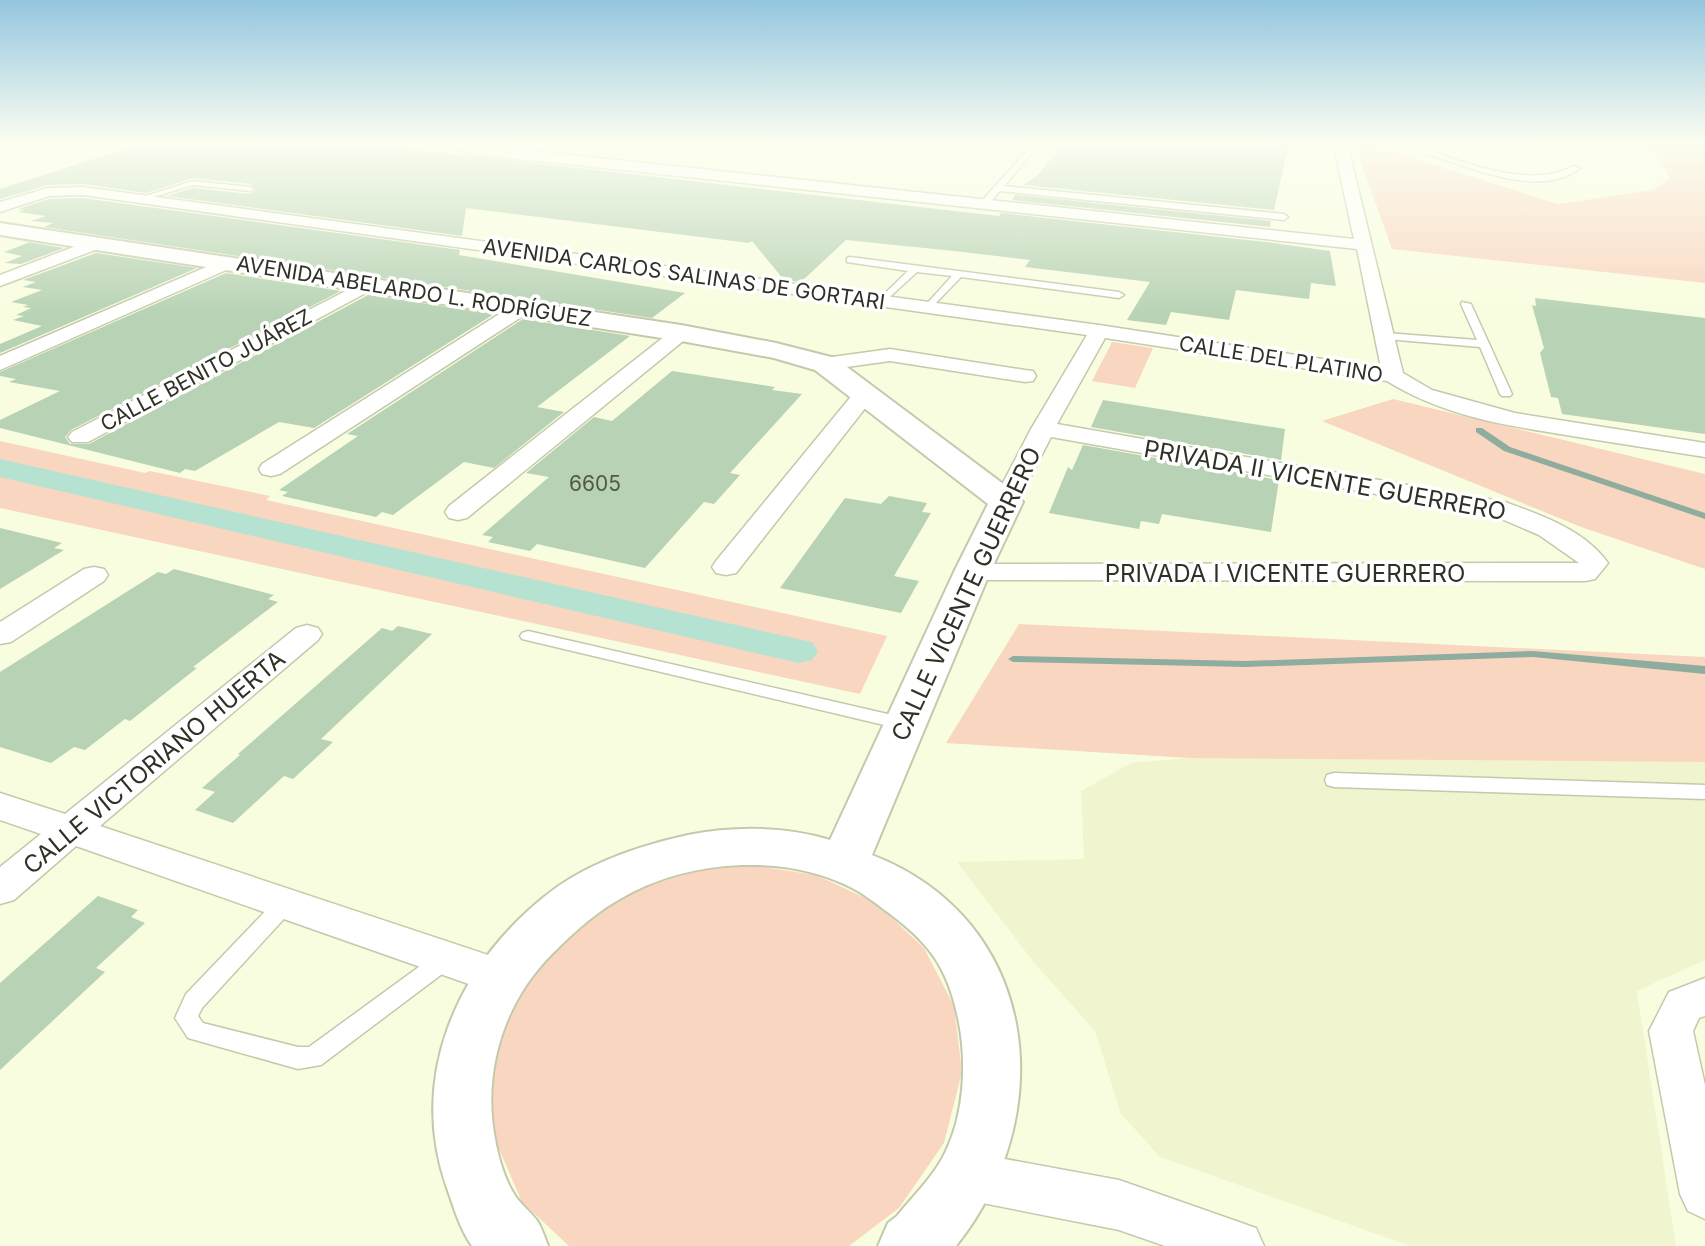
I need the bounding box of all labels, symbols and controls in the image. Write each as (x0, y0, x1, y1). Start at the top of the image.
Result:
street label: AVENIDA CARLOS SALINAS DE GORTARI (481, 233, 887, 315)
street label: AVENIDA ABELARDO L. RODRÍGUEZ (235, 250, 593, 331)
street label: CALLE BENITO JUÁREZ (96, 303, 316, 436)
street label: CALLE DEL PLATINO (1177, 331, 1385, 387)
street label: PRIVADA II VICENTE GUERRERO (1142, 434, 1508, 526)
street label: CALLE VICENTE GUERRERO (885, 442, 1047, 746)
house number: 6605 (569, 471, 621, 496)
street label: PRIVADA I VICENTE GUERRERO (1105, 559, 1465, 588)
street label: CALLE VICTORIANO HUERTA (17, 644, 291, 880)

